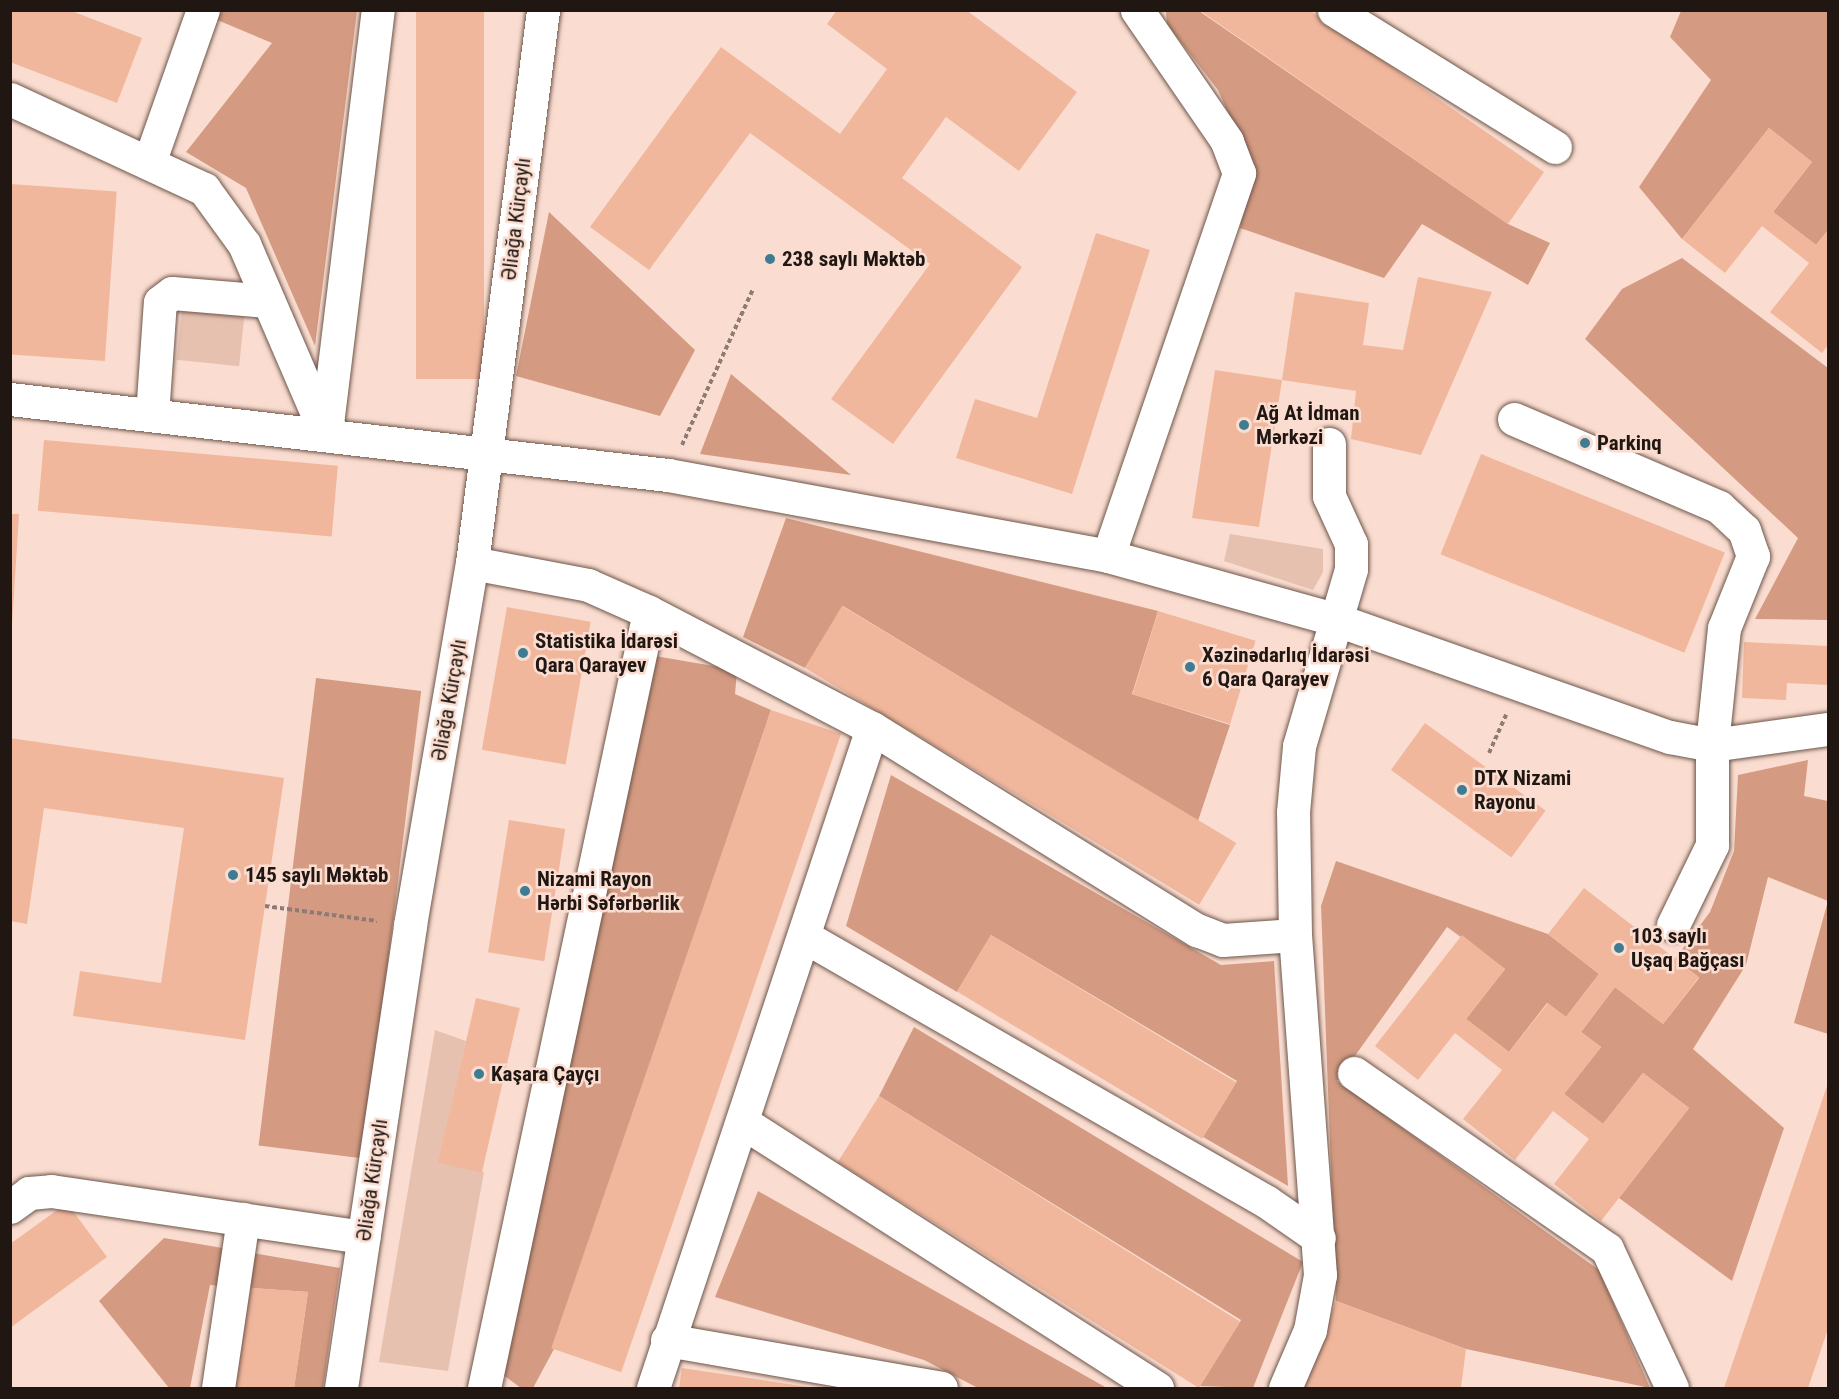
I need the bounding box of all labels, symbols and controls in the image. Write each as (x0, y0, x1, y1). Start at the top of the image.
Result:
street label: Əliağa Kürçaylı (496, 156, 536, 282)
place label: 238 saylı Məktəb (782, 246, 925, 272)
marker: 238 saylı Məktəb (763, 252, 777, 266)
place label: Ağ At İdman Mərkəzi (1256, 400, 1359, 450)
marker: Ağ At İdman Mərkəzi (1237, 418, 1251, 432)
place label: Parkinq (1597, 430, 1662, 456)
marker: Parkinq (1578, 436, 1592, 450)
place label: Statistika İdarəsi Qara Qarayev (535, 628, 678, 678)
street label: Əliağa Kürçaylı (426, 637, 472, 763)
place label: Xəzinədarlıq İdarəsi 6 Qara Qarayev (1202, 642, 1369, 692)
marker: Statistika İdarəsi Qara Qarayev (516, 646, 530, 660)
marker: Xəzinədarlıq İdarəsi 6 Qara Qarayev (1183, 660, 1197, 674)
place label: DTX Nizami Rayonu (1474, 765, 1571, 815)
marker: DTX Nizami Rayonu (1455, 783, 1469, 797)
place label: 145 saylı Məktəb (245, 862, 388, 888)
place label: Nizami Rayon Hərbi Səfərbərlik (537, 866, 680, 916)
marker: 145 saylı Məktəb (226, 868, 240, 882)
marker: Nizami Rayon Hərbi Səfərbərlik (518, 884, 532, 898)
place label: 103 saylı Uşaq Bağçası (1631, 923, 1745, 973)
marker: 103 saylı Uşaq Bağçası (1612, 941, 1626, 955)
place label: Kaşara Çayçı (491, 1061, 599, 1087)
marker: Kaşara Çayçı (472, 1067, 486, 1081)
street label: Əliağa Kürçaylı (351, 1117, 393, 1243)

